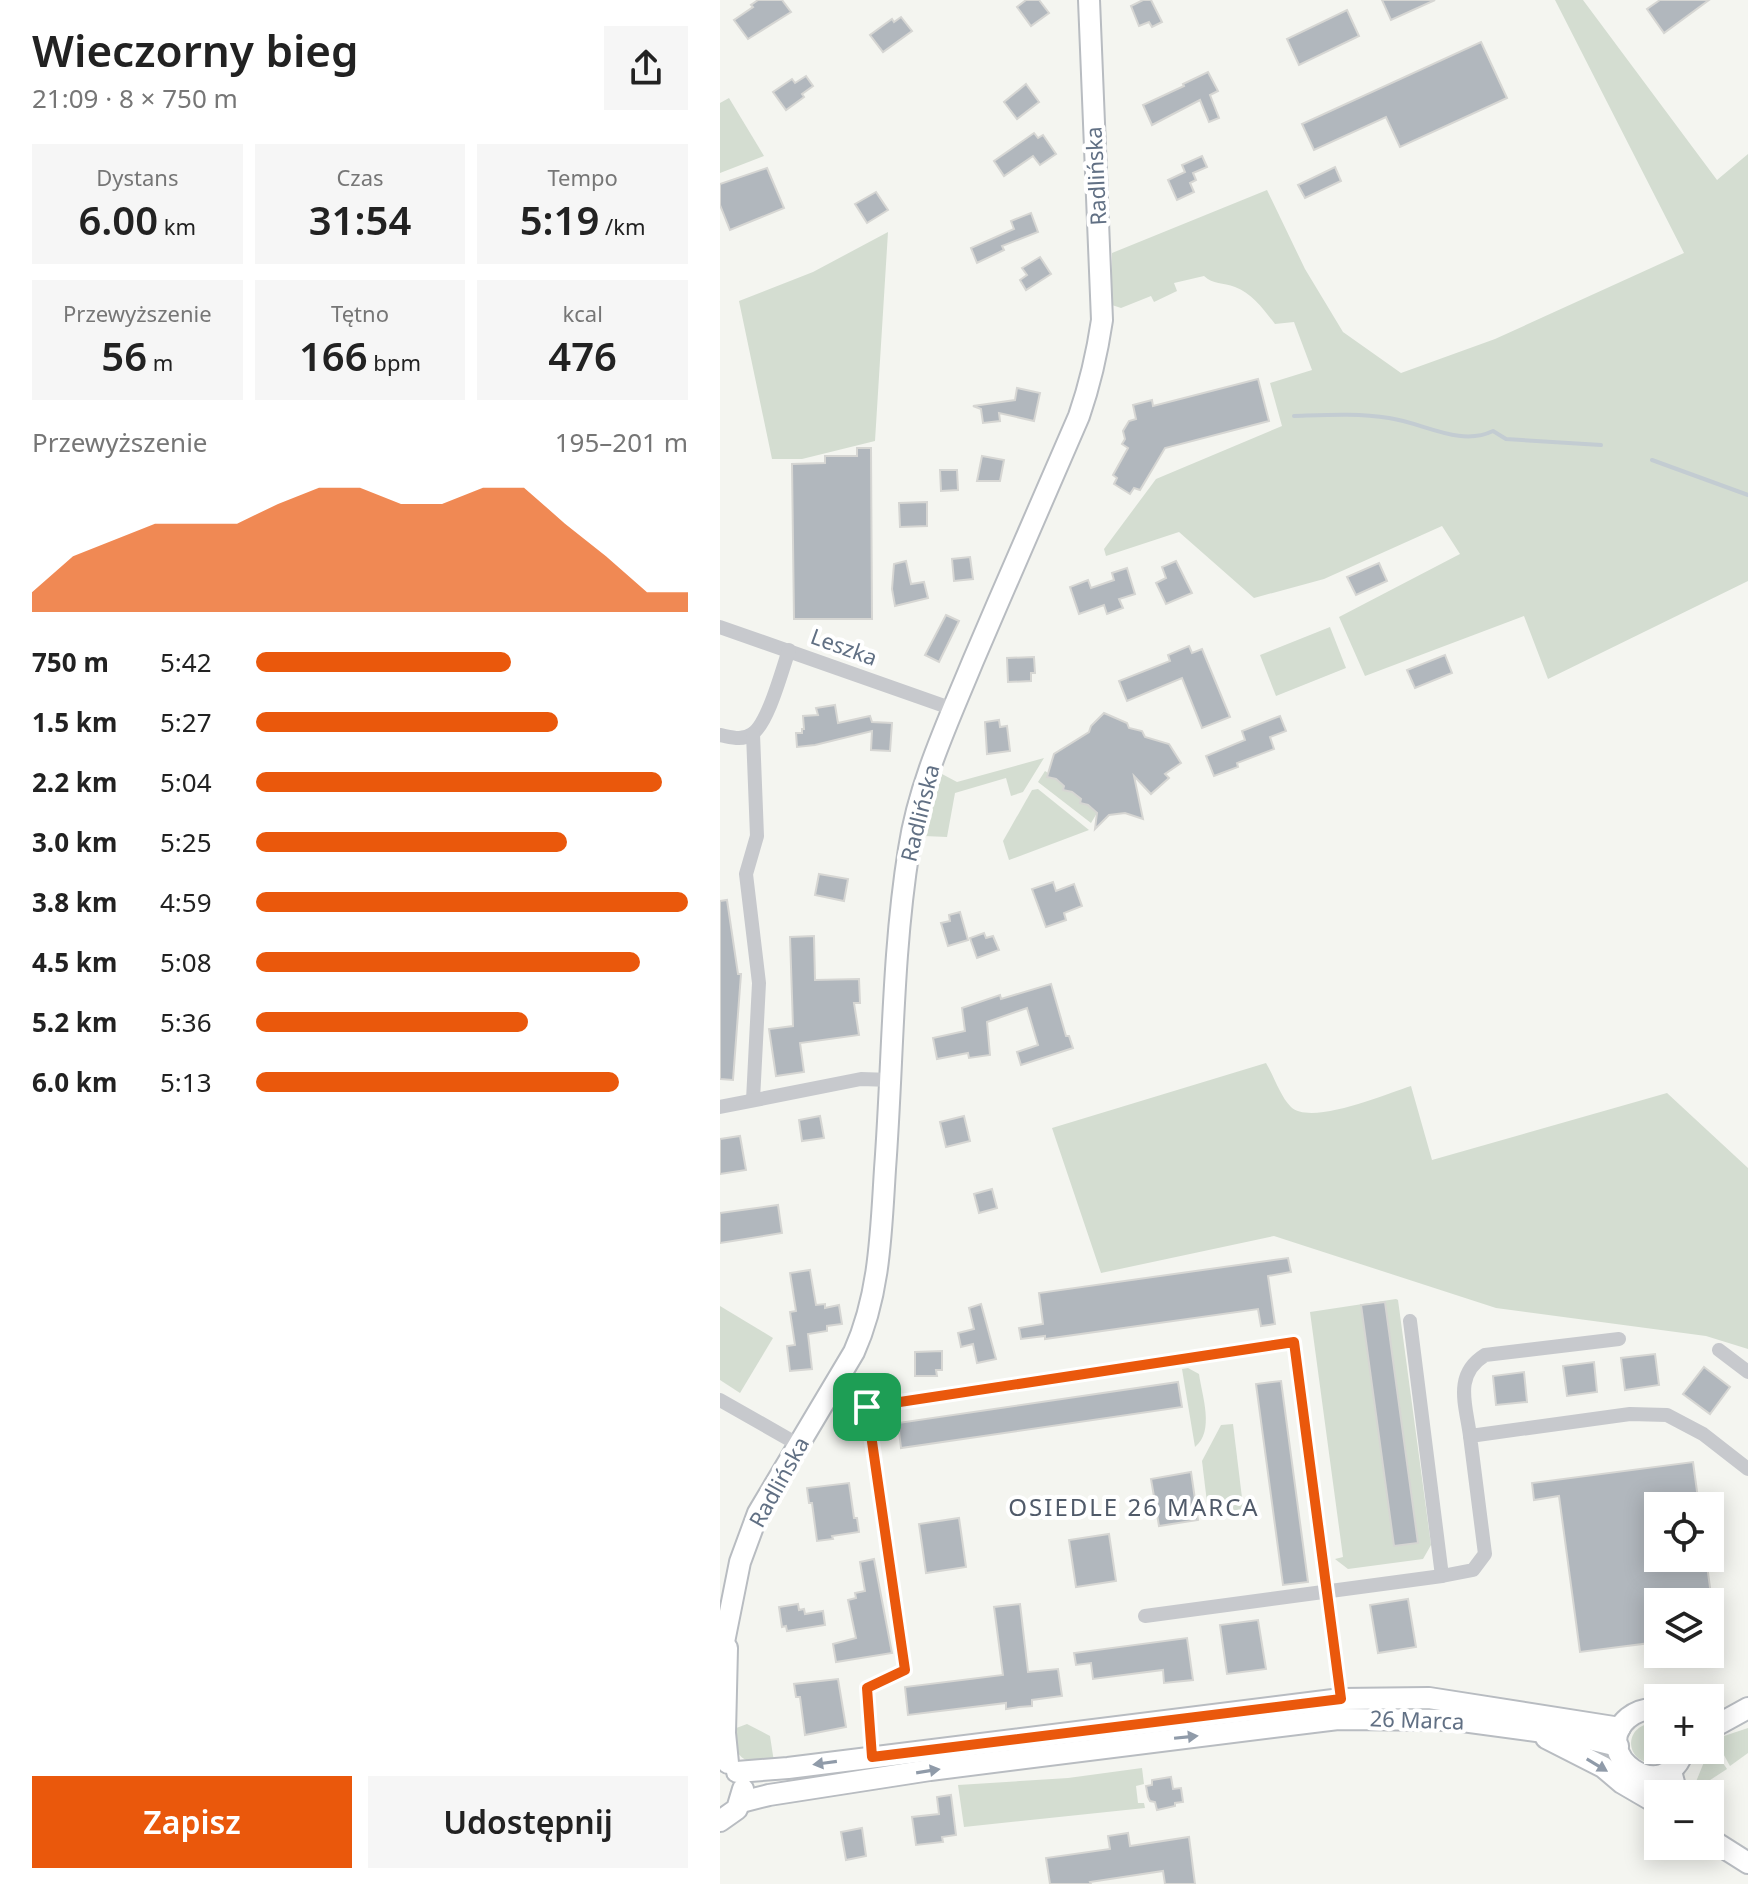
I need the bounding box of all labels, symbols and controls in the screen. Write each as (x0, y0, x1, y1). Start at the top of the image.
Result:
text: Wieczorny bieg (32, 20, 359, 80)
button: share (604, 26, 688, 110)
text: 21:09 · 8 × 750 m (32, 80, 238, 116)
street label: Radlińska (1077, 126, 1113, 226)
text: Dystans (96, 162, 178, 192)
text: Czas (336, 162, 384, 192)
text: Tempo (547, 162, 618, 192)
text: 6.00 (78, 192, 158, 247)
text: 31:54 (309, 192, 411, 247)
text: 5:19 (520, 192, 599, 247)
text: km (158, 211, 196, 241)
text: /km (599, 211, 646, 241)
text: Przewyższenie (63, 298, 212, 328)
text: Tętno (331, 298, 389, 328)
text: kcal (563, 298, 603, 328)
text: 56 (101, 328, 147, 383)
text: 166 (299, 328, 368, 383)
text: 476 (548, 328, 617, 383)
text: m (147, 347, 173, 377)
text: bpm (368, 347, 421, 377)
text: Przewyższenie (32, 424, 208, 460)
text: 195–201 m (555, 424, 688, 460)
street label: Leszka (807, 620, 882, 672)
text: 750 m (32, 644, 109, 680)
text: 5:42 (160, 644, 212, 680)
text: 1.5 km (32, 704, 117, 740)
text: 5:27 (160, 704, 212, 740)
street label: Radlińska (892, 761, 946, 864)
text: 2.2 km (32, 764, 117, 800)
text: 5:04 (160, 764, 212, 800)
text: 3.0 km (32, 824, 117, 860)
text: 5:25 (160, 824, 212, 860)
text: 3.8 km (32, 884, 117, 920)
text: 4:59 (160, 884, 212, 920)
text: 4.5 km (32, 944, 117, 980)
text: 5:08 (160, 944, 212, 980)
text: 5.2 km (32, 1004, 117, 1040)
text: 5:36 (160, 1004, 212, 1040)
text: 6.0 km (32, 1064, 117, 1100)
text: 5:13 (160, 1064, 212, 1100)
pin (833, 1373, 901, 1441)
icon: arrive (845, 1385, 889, 1429)
street label: Radlińska (741, 1431, 815, 1532)
district label: OSIEDLE 26 MARCA (1008, 1490, 1260, 1523)
map controls (1644, 1492, 1724, 1860)
button: locate (1644, 1492, 1724, 1572)
button: layers (1644, 1588, 1724, 1668)
button: + (1644, 1684, 1724, 1764)
street label: 26 Marca (1369, 1702, 1465, 1736)
one-way arrow (1174, 1730, 1199, 1743)
one-way arrow (812, 1757, 837, 1770)
one-way arrow (1586, 1757, 1607, 1772)
one-way arrow (916, 1764, 941, 1776)
button: Zapisz (32, 1776, 352, 1868)
button: Udostępnij (368, 1776, 688, 1868)
button: − (1644, 1780, 1724, 1860)

